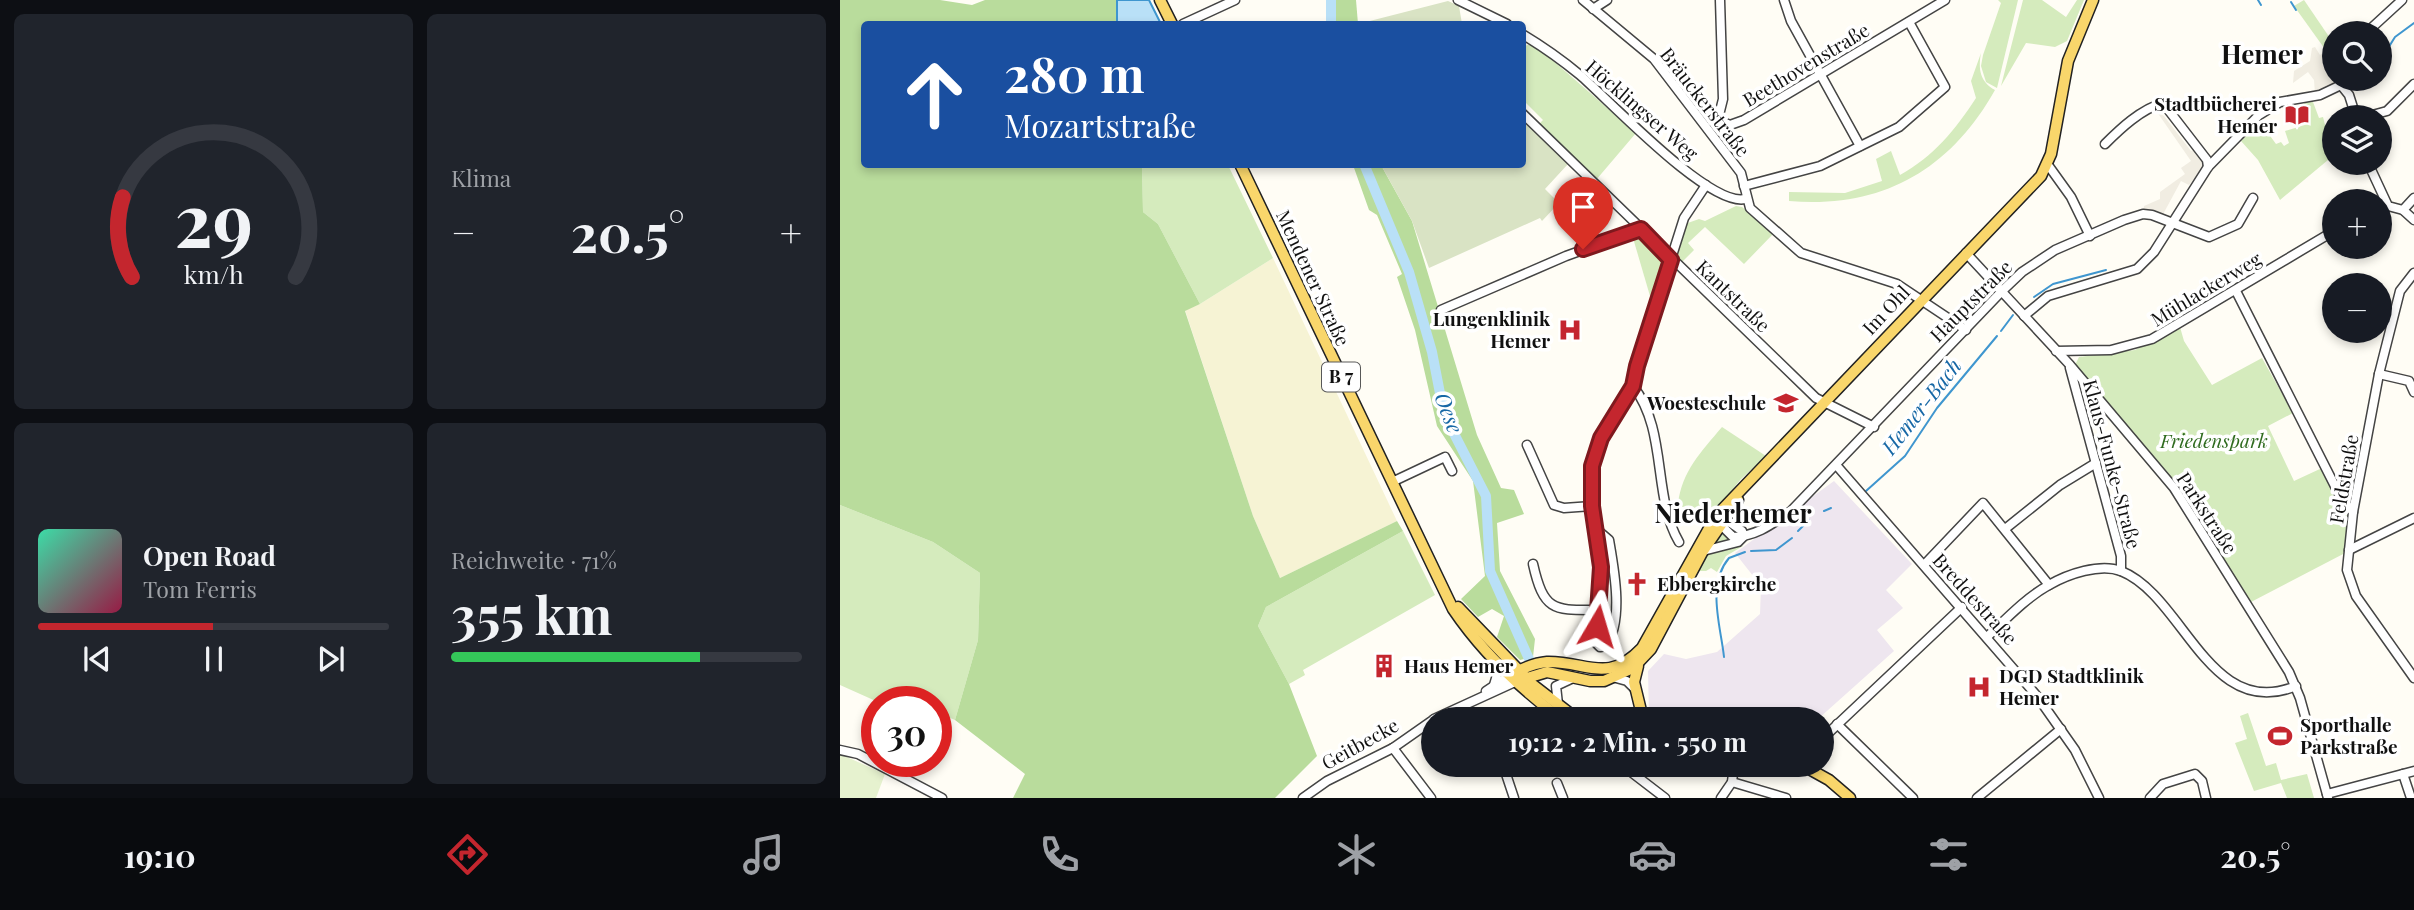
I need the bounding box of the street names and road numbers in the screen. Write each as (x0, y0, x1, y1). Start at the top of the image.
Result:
street label: Beethovenstraße (1737, 16, 1874, 112)
street label: Bräuckerstraße (1655, 41, 1757, 161)
street label: Höcklingser Weg (1581, 53, 1705, 165)
street label: Mendener Straße (1271, 205, 1357, 350)
street label: Mühlackerweg (2145, 245, 2266, 331)
street label: Kantstraße (1691, 253, 1776, 337)
street label: Hauptstraße (1923, 253, 2017, 347)
street label: Im Ohl (1856, 279, 1915, 340)
road number: B 7 (1322, 362, 1360, 391)
street label: Klaus-Funke-Straße (2078, 376, 2148, 551)
street label: Feldstraße (2322, 432, 2364, 525)
street label: Parkstraße (2172, 466, 2244, 558)
street label: Breddestraße (1928, 547, 2024, 650)
street label: Geitbecke (1316, 711, 1403, 775)

